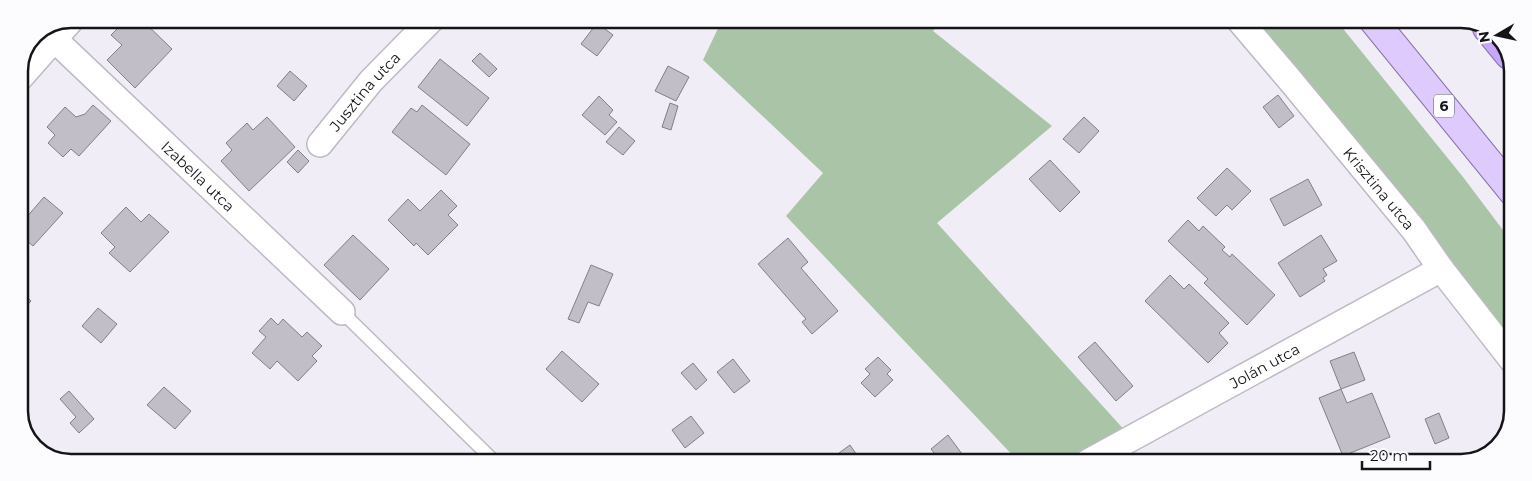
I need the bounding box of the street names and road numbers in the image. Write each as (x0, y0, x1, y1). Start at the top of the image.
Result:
street label: Jusztina utca (324, 48, 404, 136)
road number: 6 (1434, 94, 1454, 118)
street label: Izabella utca (158, 137, 239, 215)
street label: Krisztina utca (1340, 143, 1419, 233)
street label: Jolán utca (1225, 339, 1303, 393)

